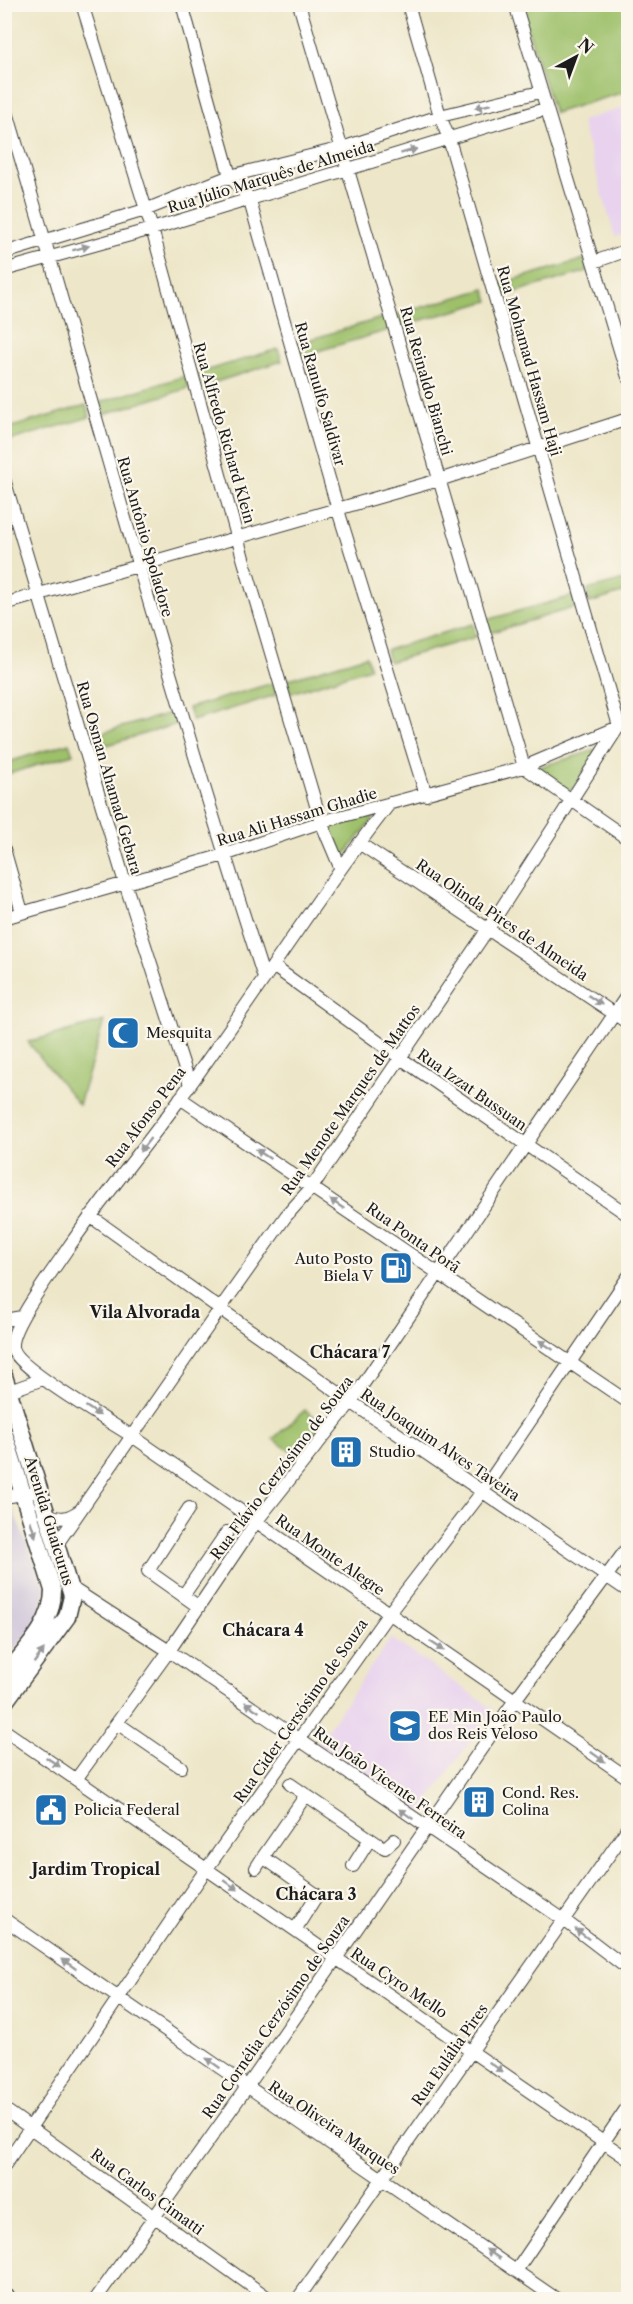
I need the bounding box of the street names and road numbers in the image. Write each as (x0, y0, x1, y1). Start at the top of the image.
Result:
street label: Rua Júlio Marquês de Almeida (165, 136, 377, 217)
street label: Rua Mohamad Hassam Haji (493, 263, 566, 459)
street label: Rua Reinaldo Bianchi (396, 304, 457, 458)
street label: Rua Ranulfo Saldivar (291, 320, 350, 469)
street label: Rua Alfredo Richard Klein (190, 340, 260, 526)
street label: Rua Antônio Spoladore (113, 454, 178, 619)
street label: Rua Osman Ahamad Gebara (73, 679, 146, 877)
street label: Rua Ali Hassam Ghadie (214, 783, 379, 850)
street label: Rua Olinda Pires de Almeida (413, 855, 592, 984)
street label: Rua Menote Marques de Mattos (277, 1001, 424, 1199)
street label: Rua Izzat Bussuan (414, 1045, 531, 1135)
street label: Rua Afonso Pena (102, 1063, 190, 1171)
street label: Rua Ponta Porã (363, 1198, 464, 1277)
street label: Rua Flávio Cerzósimo de Souza (206, 1372, 357, 1563)
street label: Rua Joaquim Alves Taveira (357, 1384, 524, 1505)
street label: Avenida Guaicurus (20, 1453, 78, 1588)
street label: Rua Monte Alegre (272, 1510, 388, 1599)
street label: Rua Cider Cersósimo de Souza (230, 1615, 372, 1806)
street label: Rua João Vicente Ferreira (310, 1722, 471, 1843)
street label: Rua Cornélia Cerzósimo de Souza (198, 1911, 353, 2122)
street label: Rua Cyro Mello (347, 1943, 451, 2022)
street label: Rua Eulália Pires (407, 2000, 492, 2109)
street label: Rua Oliveira Marques (265, 2077, 403, 2179)
street label: Rua Carlos Cimatti (87, 2144, 208, 2239)

